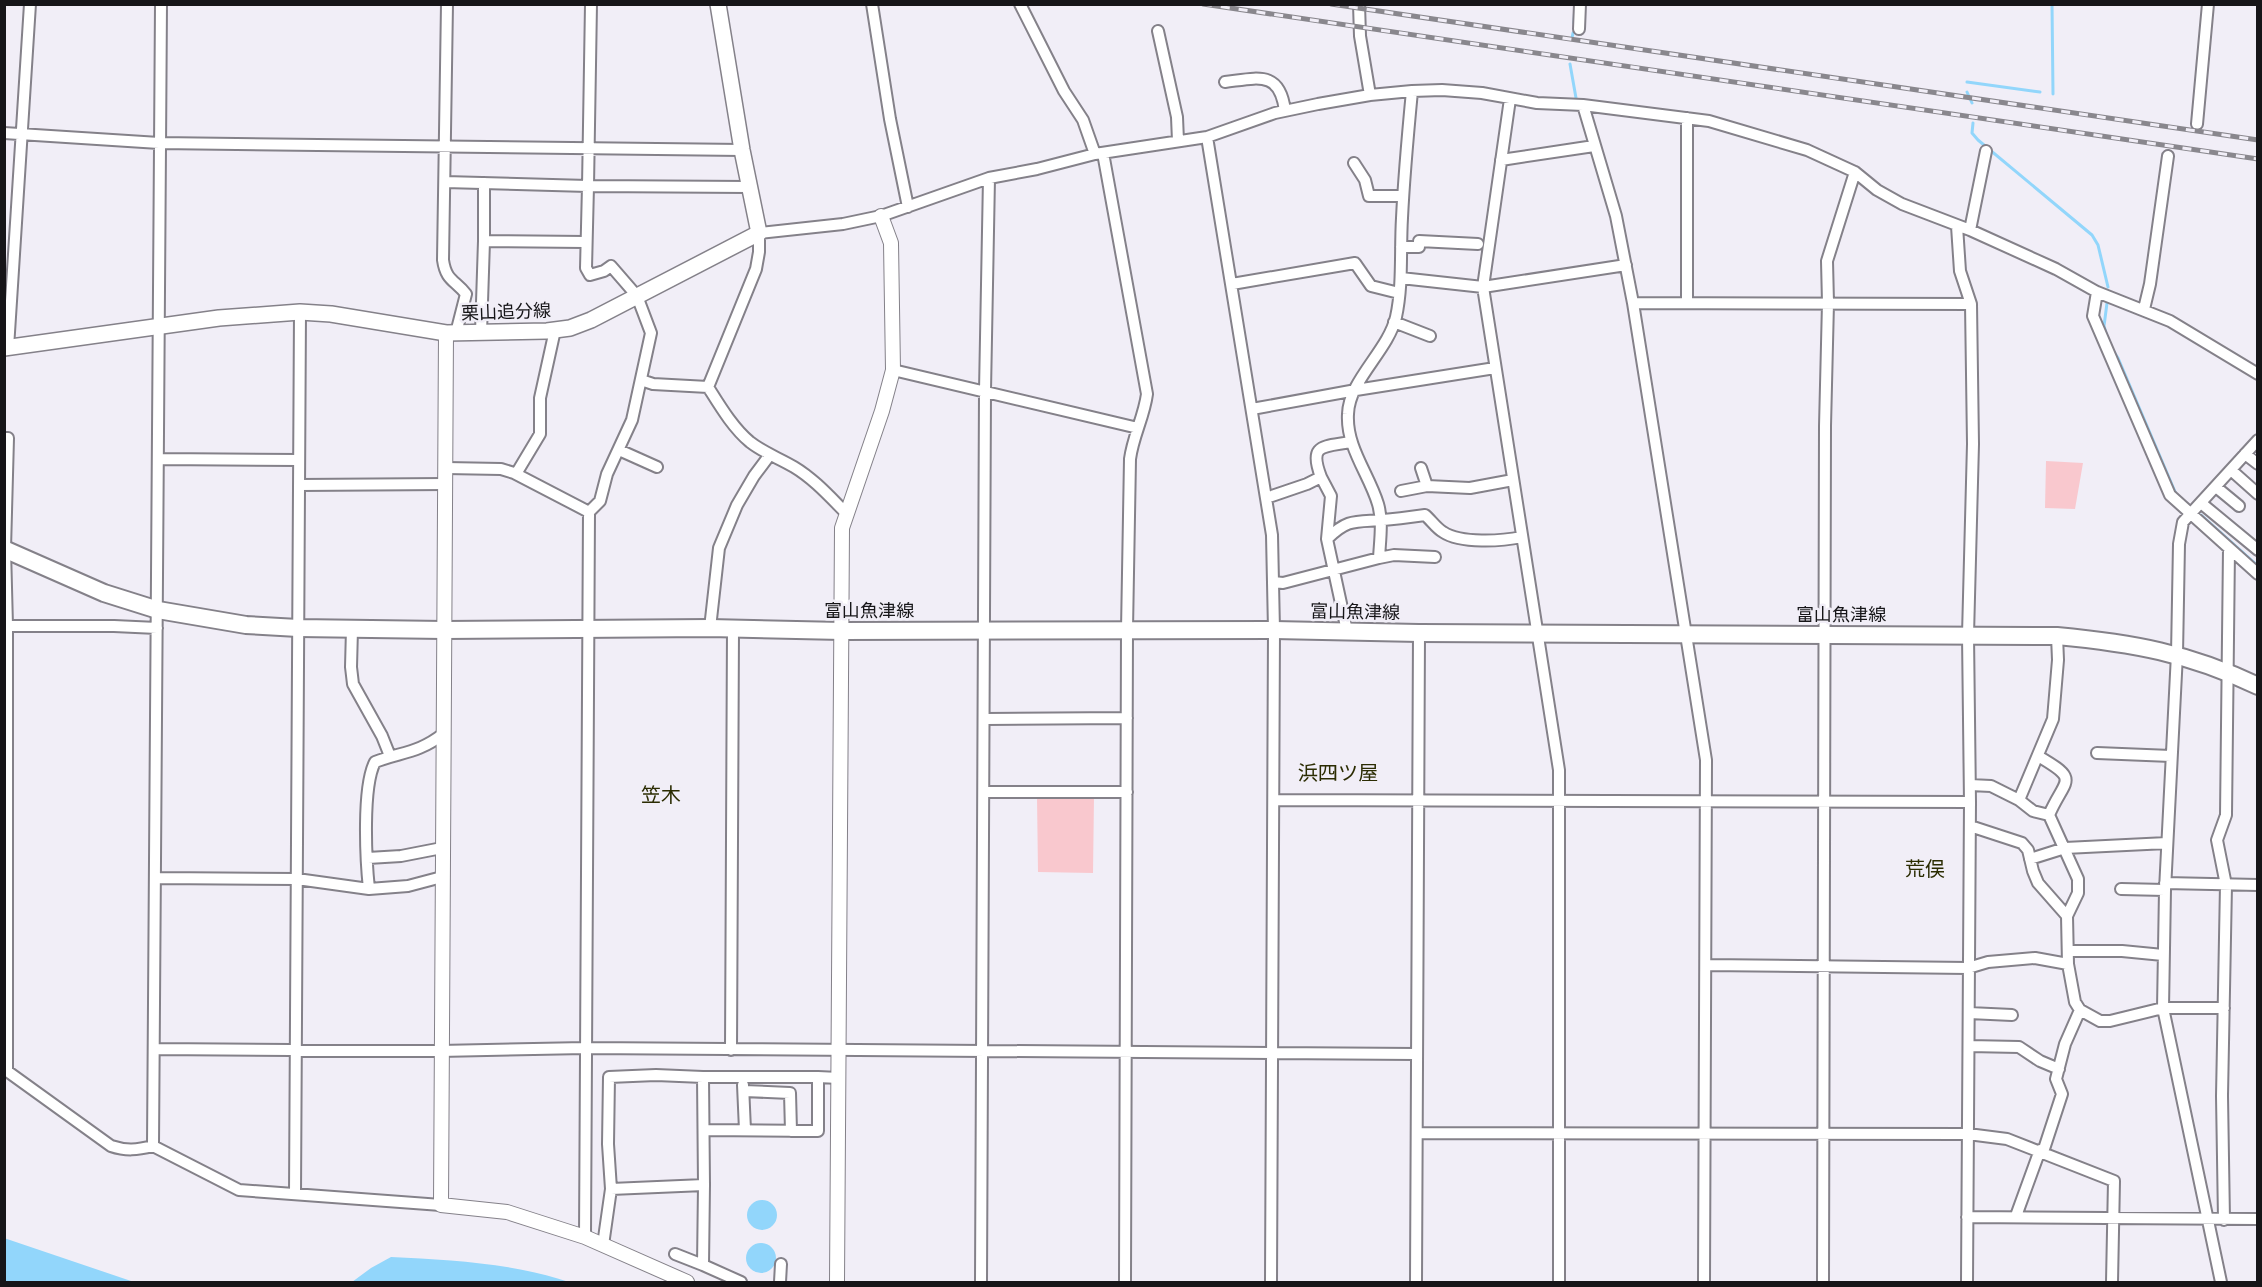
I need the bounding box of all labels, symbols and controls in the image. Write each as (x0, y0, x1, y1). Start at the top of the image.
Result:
street label: 栗山追分線 (461, 299, 551, 325)
street label: 富山魚津線 (824, 600, 914, 622)
street label: 富山魚津線 (1310, 600, 1400, 624)
street label: 富山魚津線 (1796, 604, 1886, 626)
district label: 浜四ツ屋 (1298, 762, 1378, 785)
district label: 笠木 (641, 784, 681, 807)
district label: 荒俣 (1905, 858, 1945, 881)

